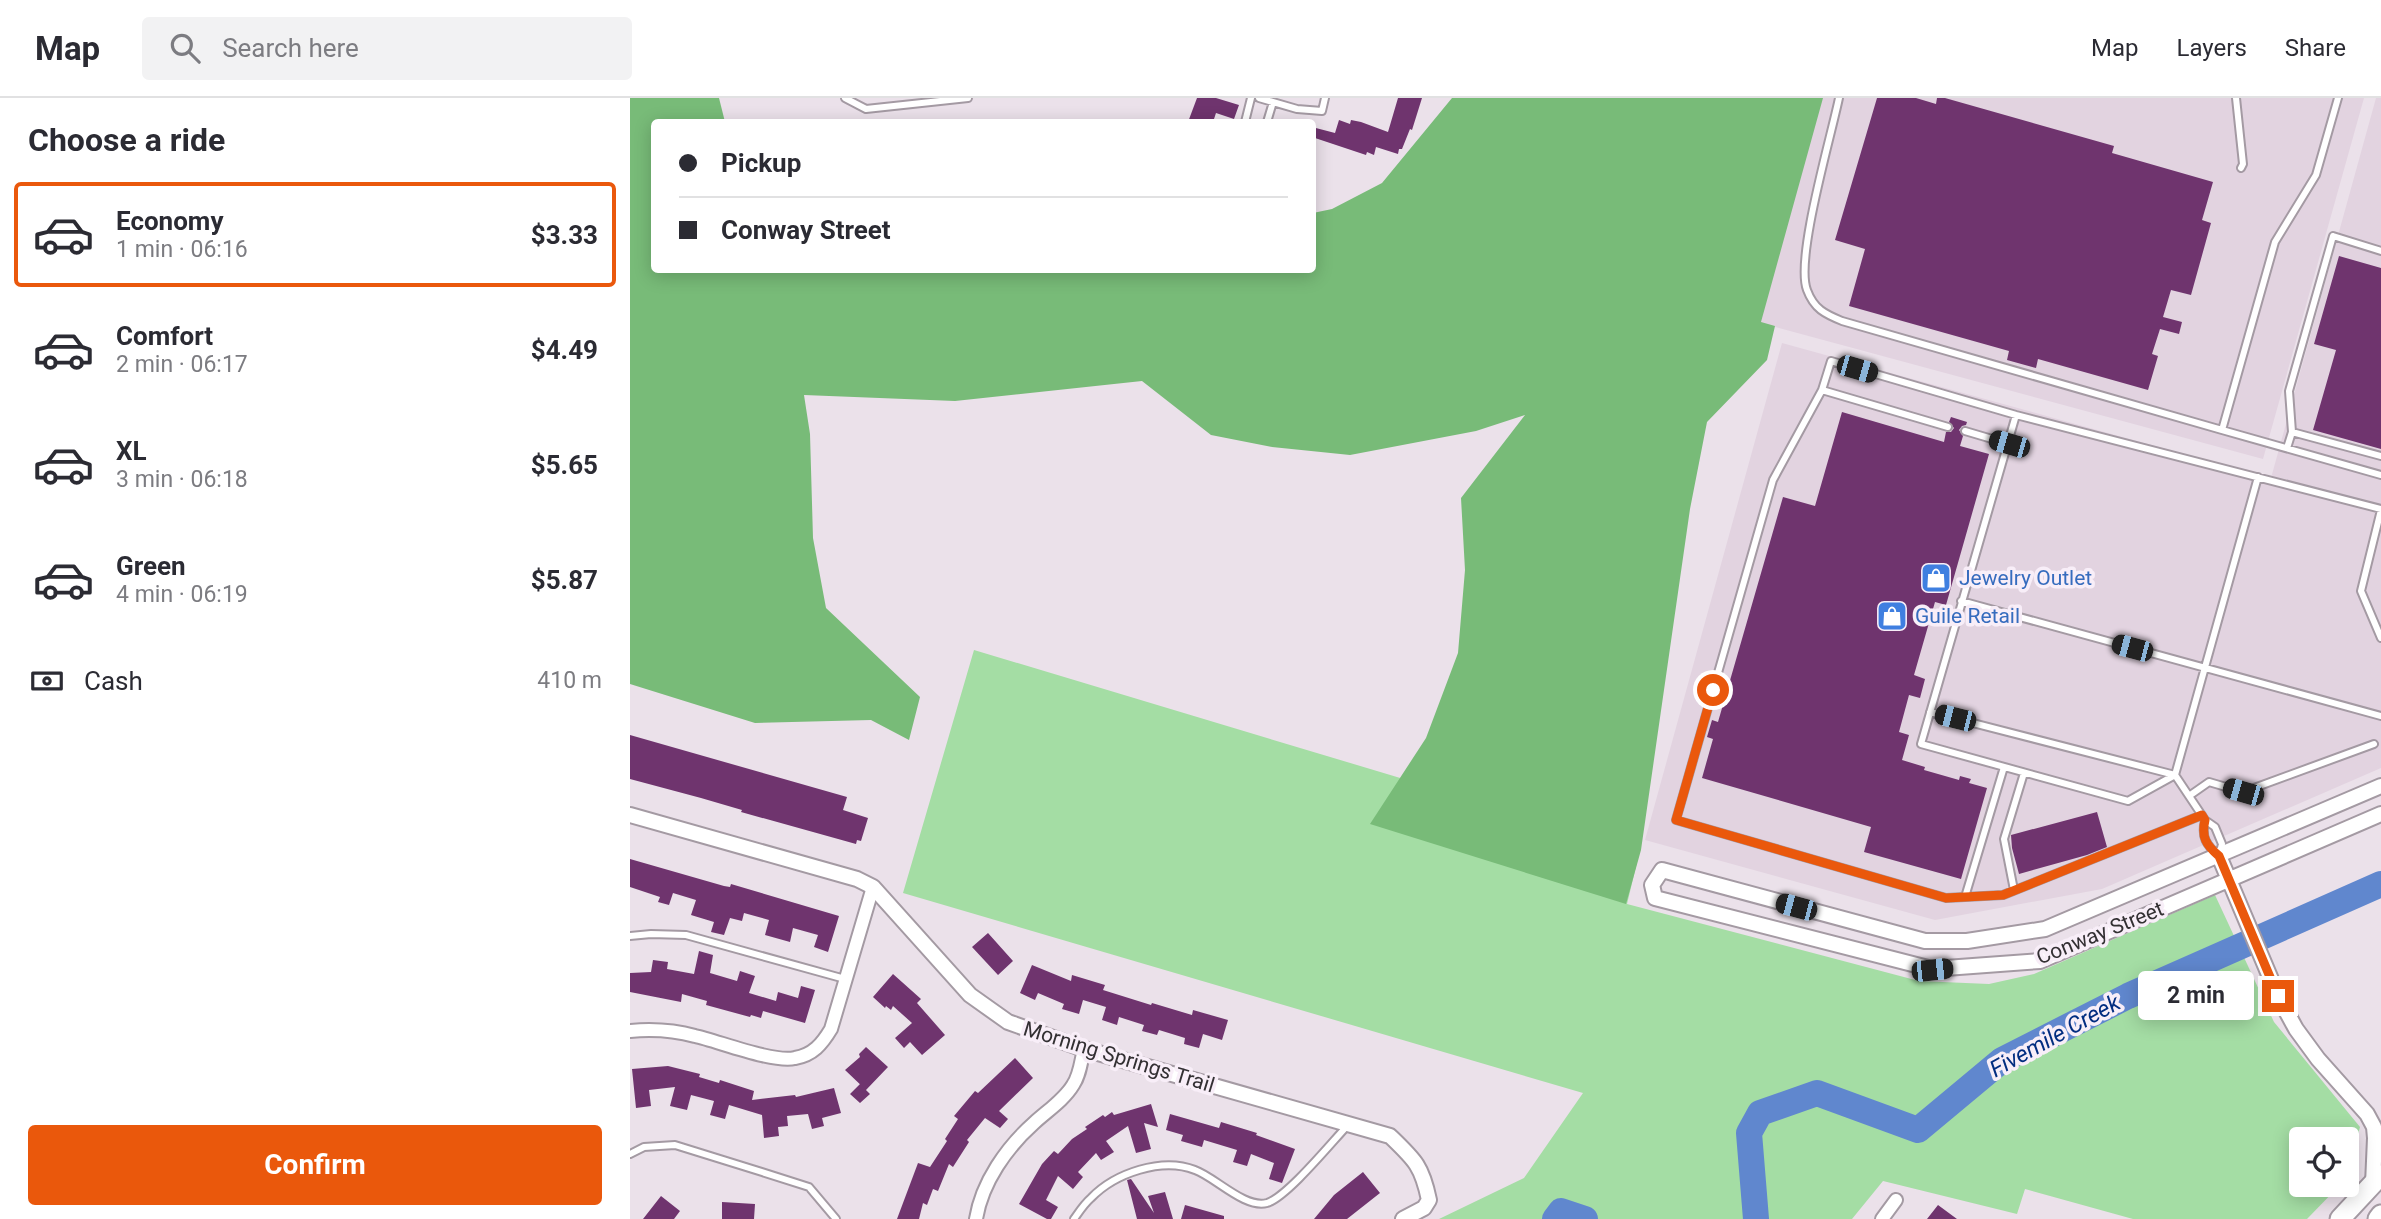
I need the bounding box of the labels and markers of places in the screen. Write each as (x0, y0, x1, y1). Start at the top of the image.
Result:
shop icon: Jewelry Outlet (1919, 561, 1953, 595)
place label: Jewelry Outlet (1959, 566, 2092, 590)
shop icon: Guile Retail (1875, 599, 1909, 633)
place label: Guile Retail (1915, 604, 2020, 628)

